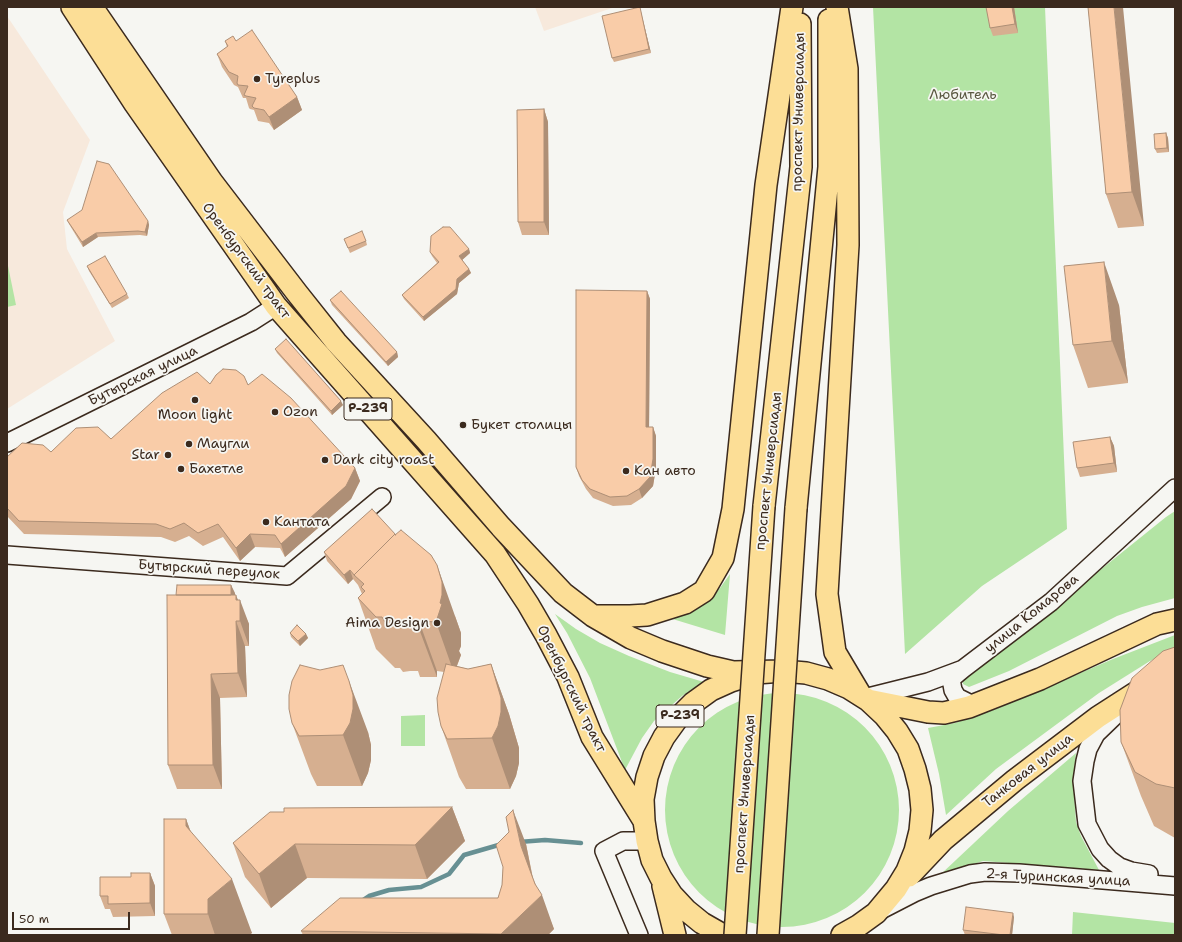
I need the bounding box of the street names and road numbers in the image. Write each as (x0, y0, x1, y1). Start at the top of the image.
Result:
street label: проспект Универсиады (789, 32, 809, 192)
street label: Оренбургский тракт (198, 200, 294, 322)
street label: Бутырская улица (86, 342, 200, 410)
street label: проспект Универсиады (752, 391, 786, 551)
road number: Р-239 (344, 398, 392, 420)
street label: Бутырский переулок (137, 557, 281, 583)
street label: улица Комарова (982, 571, 1082, 657)
street label: Оренбургский тракт (533, 623, 609, 755)
road number: Р-239 (656, 705, 704, 727)
street label: проспект Универсиады (731, 714, 759, 874)
street label: Танковая улица (979, 730, 1077, 812)
street label: 2-я Туринская улица (985, 866, 1131, 890)

